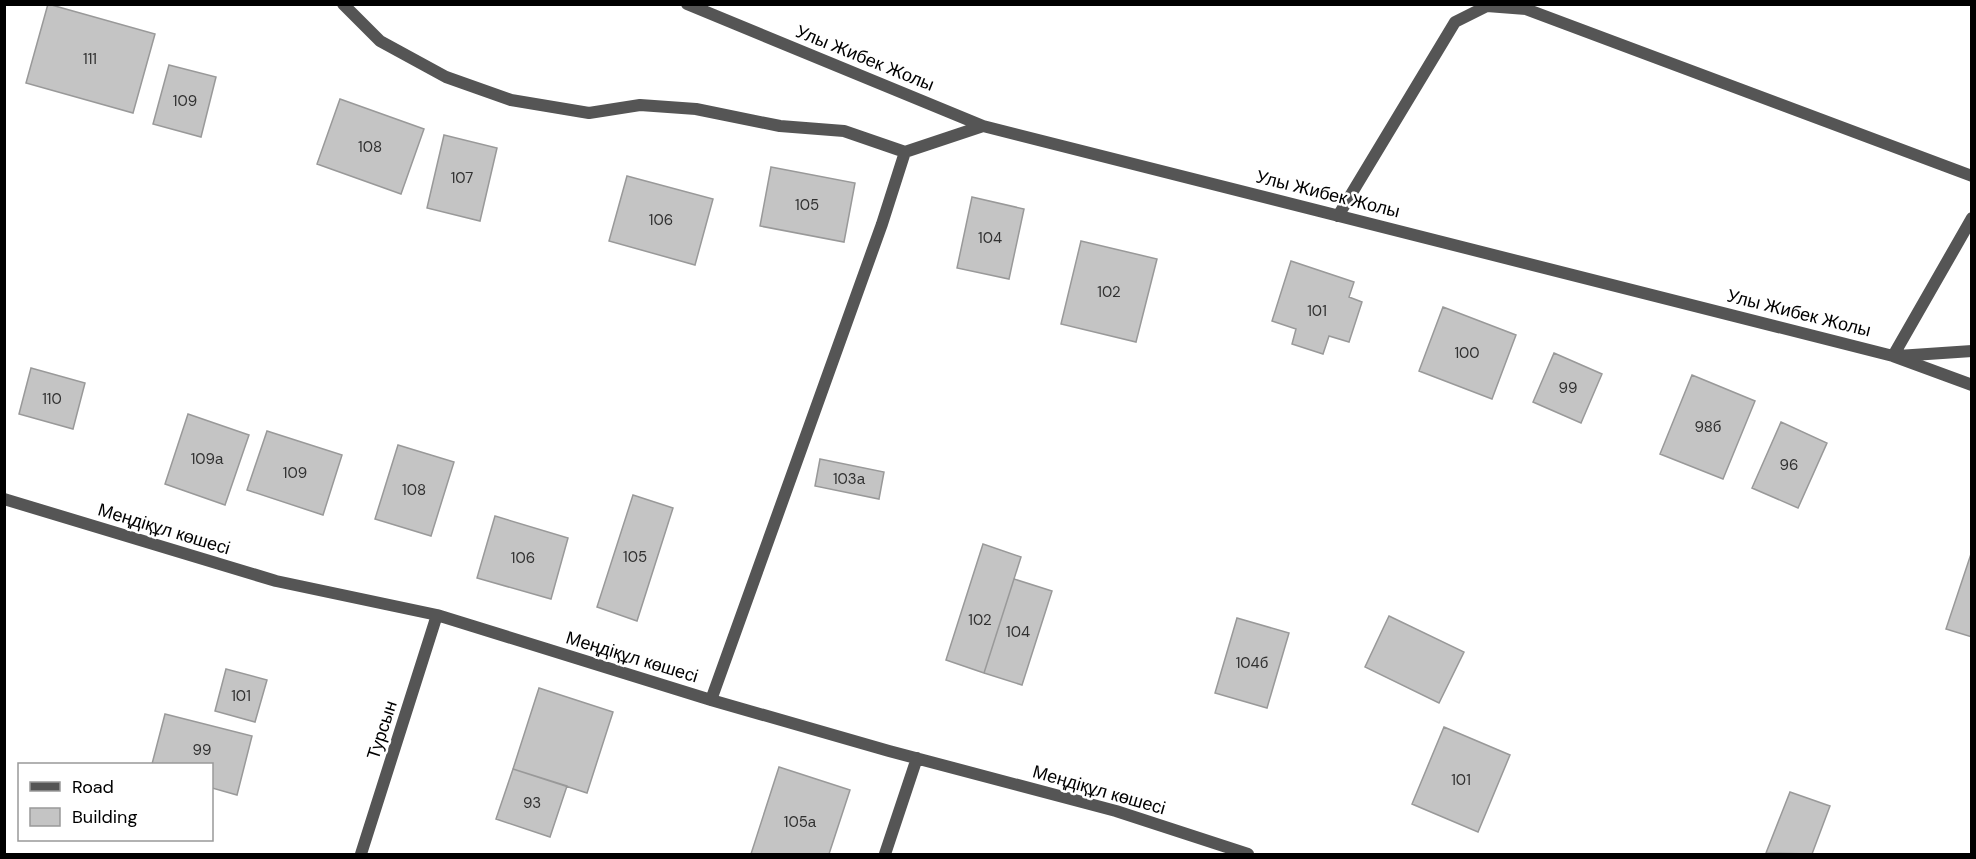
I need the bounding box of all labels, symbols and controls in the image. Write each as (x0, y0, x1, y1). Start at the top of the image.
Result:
street label: Улы Жибек Жолы (792, 19, 938, 97)
house number: 111 (83, 49, 97, 69)
house number: 109 (173, 91, 197, 111)
house number: 108 (358, 137, 382, 157)
street label: Улы Жибек Жолы (1254, 165, 1402, 223)
house number: 107 (451, 168, 473, 188)
house number: 105 (795, 195, 819, 215)
house number: 106 (649, 210, 673, 230)
house number: 104 (978, 228, 1002, 248)
house number: 102 (1097, 282, 1121, 302)
street label: Улы Жибек Жолы (1725, 284, 1873, 342)
house number: 101 (1307, 301, 1327, 321)
house number: 100 (1454, 343, 1480, 363)
house number: 99 (1559, 378, 1577, 398)
house number: 110 (42, 389, 62, 409)
house number: 98б (1695, 417, 1721, 437)
house number: 109а (191, 449, 224, 469)
house number: 96 (1780, 455, 1798, 475)
house number: 109 (283, 463, 307, 483)
house number: 103а (833, 469, 866, 489)
house number: 108 (402, 480, 426, 500)
street label: Меңдіқұл көшесі (95, 497, 233, 561)
house number: 105 (623, 547, 647, 567)
house number: 106 (511, 548, 535, 568)
house number: 102 (968, 610, 992, 630)
house number: 104 (1006, 622, 1030, 642)
street label: Меңдіқұл көшесі (563, 625, 701, 689)
house number: 104б (1236, 653, 1268, 673)
house number: 101 (231, 686, 251, 706)
street label: Турсын (361, 697, 403, 763)
house number: 99 (193, 740, 211, 760)
street label: Меңдіқұл көшесі (1030, 760, 1168, 820)
legend (18, 763, 213, 841)
house number: 101 (1451, 770, 1471, 790)
text: Road (72, 775, 114, 799)
house number: 93 (523, 793, 541, 813)
text: Building (72, 805, 137, 829)
house number: 105а (784, 812, 817, 832)

